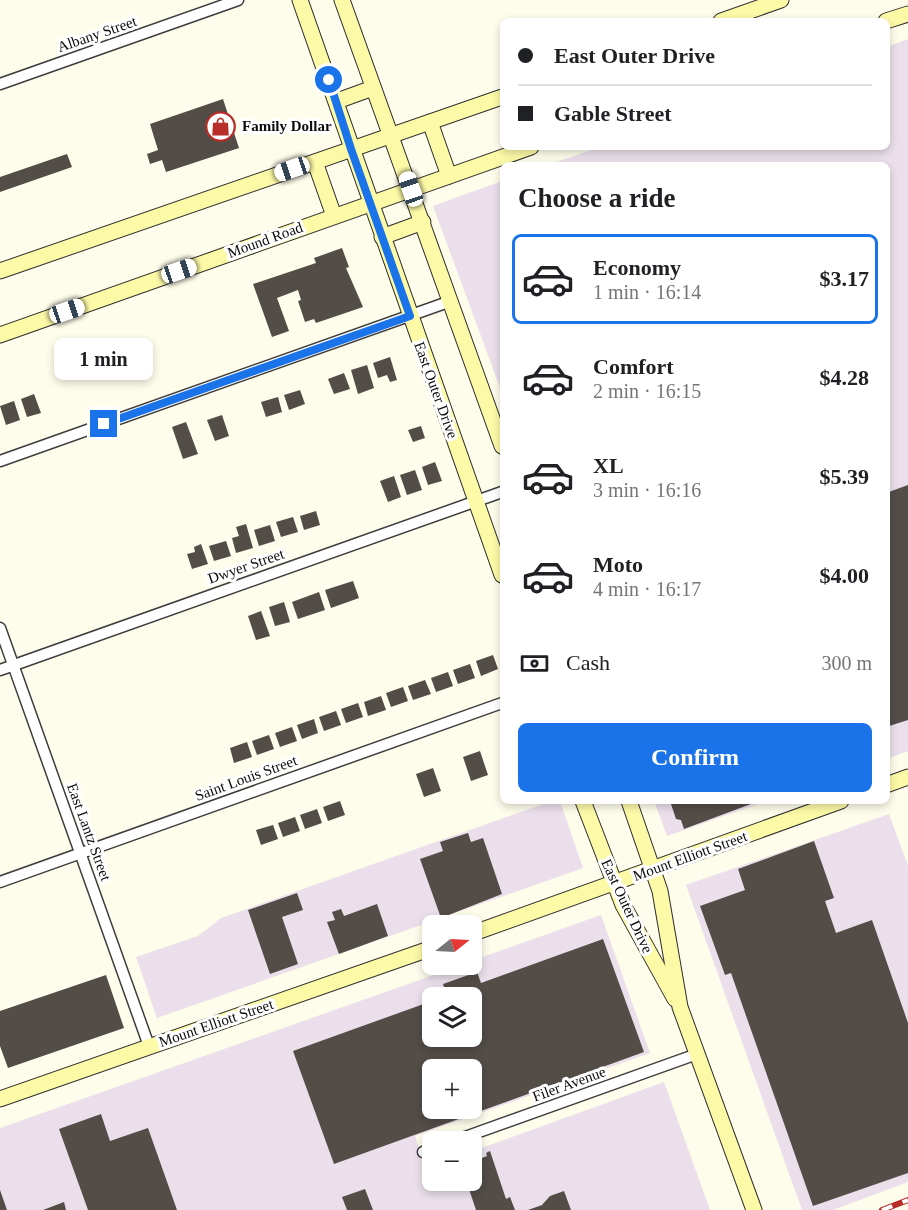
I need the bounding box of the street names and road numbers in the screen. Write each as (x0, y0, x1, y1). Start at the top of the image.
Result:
street label: Albany Street (55, 13, 140, 55)
street label: Mound Road (225, 219, 305, 261)
street label: East Outer Drive (411, 340, 461, 441)
street label: Dwyer Street (206, 545, 287, 587)
street label: Saint Louis Street (193, 752, 300, 804)
street label: East Lantz Street (64, 781, 114, 884)
street label: Mount Elliott Street (631, 828, 750, 884)
street label: East Outer Drive (598, 857, 656, 956)
street label: Mount Elliott Street (157, 996, 276, 1050)
street label: Filer Avenue (530, 1063, 608, 1105)

